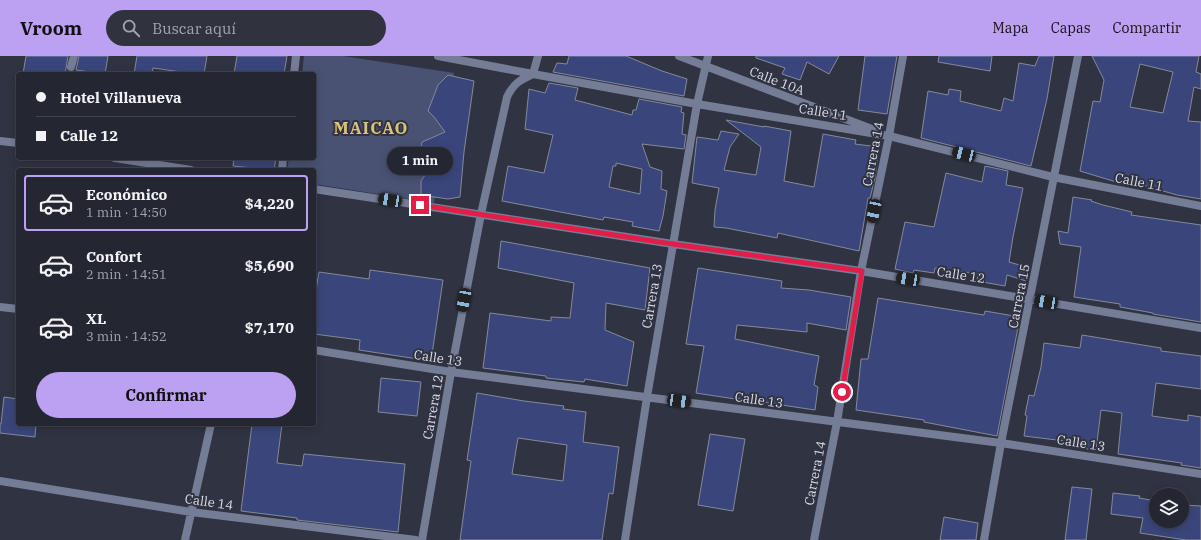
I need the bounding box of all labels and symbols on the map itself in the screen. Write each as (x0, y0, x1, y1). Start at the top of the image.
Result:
street label: Calle 10A (747, 63, 807, 99)
street label: Calle 11 (798, 100, 848, 124)
district label: MAICAO (334, 117, 409, 139)
street label: Carrera 14 (858, 120, 888, 188)
car (951, 145, 977, 163)
callout: 1 min (387, 147, 453, 175)
street label: Calle 11 (1113, 169, 1165, 195)
car (377, 192, 403, 208)
route end (411, 196, 429, 214)
car (866, 198, 882, 224)
street label: Carrera 13 (638, 262, 666, 330)
street label: Carrera 15 (1004, 262, 1034, 330)
street label: Calle 12 (936, 263, 986, 287)
car (895, 271, 921, 287)
car (456, 287, 472, 313)
car (1033, 294, 1059, 310)
street label: Calle 13 (413, 346, 463, 370)
street label: Carrera 12 (419, 373, 447, 441)
route start (833, 383, 851, 401)
street label: Calle 13 (734, 388, 784, 412)
car (666, 393, 692, 409)
street label: Calle 13 (1056, 431, 1106, 455)
street label: Carrera 14 (800, 439, 830, 507)
street label: Calle 14 (184, 490, 235, 514)

